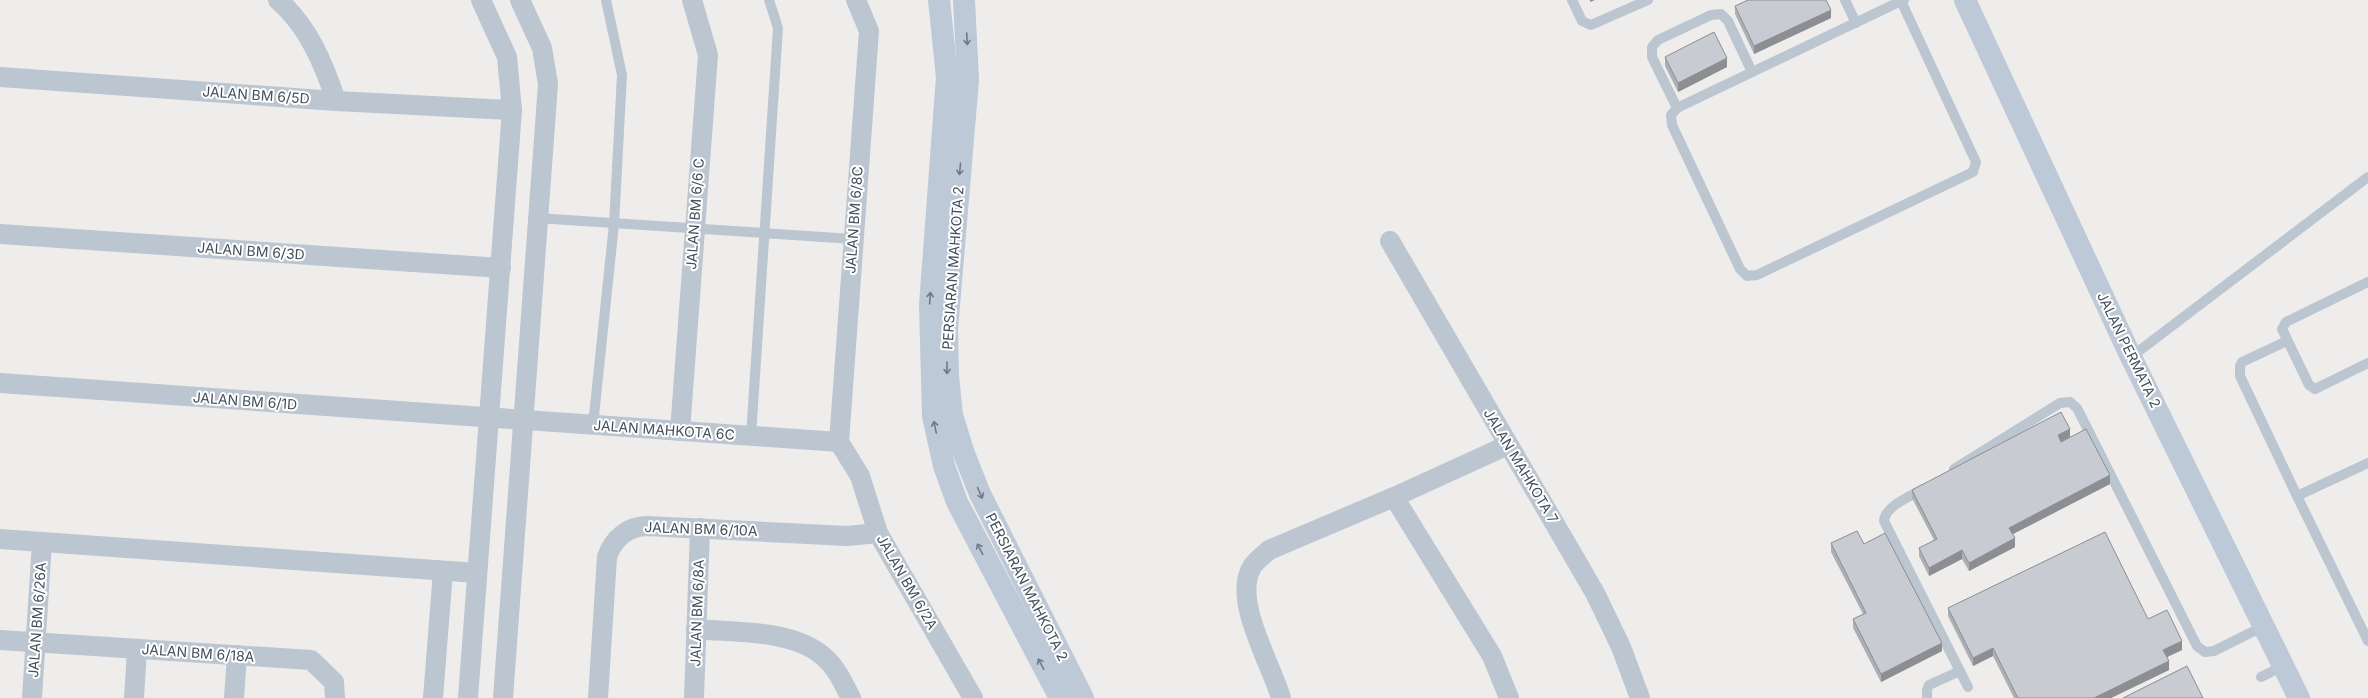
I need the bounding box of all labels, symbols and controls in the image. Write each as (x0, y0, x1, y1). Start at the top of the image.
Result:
one-way arrow (963, 32, 970, 45)
street label: JALAN BM 6/5D (202, 82, 310, 107)
street label: JALAN BM 6/6 C (682, 158, 707, 270)
one-way arrow (957, 162, 964, 175)
street label: JALAN BM 6/8C (841, 166, 866, 274)
street label: PERSIARAN MAHKOTA 2 (938, 186, 967, 350)
street label: JALAN BM 6/3D (197, 238, 305, 263)
street label: JALAN PERMATA 2 (2094, 289, 2165, 411)
one-way arrow (927, 292, 934, 305)
one-way arrow (944, 361, 951, 374)
street label: JALAN BM 6/1D (192, 388, 298, 413)
street label: JALAN MAHKOTA 7 (1480, 405, 1562, 526)
street label: JALAN MAHKOTA 6C (593, 416, 735, 443)
one-way arrow (931, 421, 939, 434)
one-way arrow (977, 486, 984, 498)
street label: PERSIARAN MAHKOTA 2 (983, 510, 1072, 664)
street label: JALAN BM 6/10A (644, 518, 758, 539)
street label: JALAN BM 6/2A (873, 531, 942, 633)
one-way arrow (976, 543, 983, 555)
street label: JALAN BM 6/8A (686, 559, 707, 667)
street label: JALAN BM 6/26A (24, 561, 49, 678)
street label: JALAN BM 6/18A (141, 640, 255, 665)
one-way arrow (1037, 658, 1044, 670)

